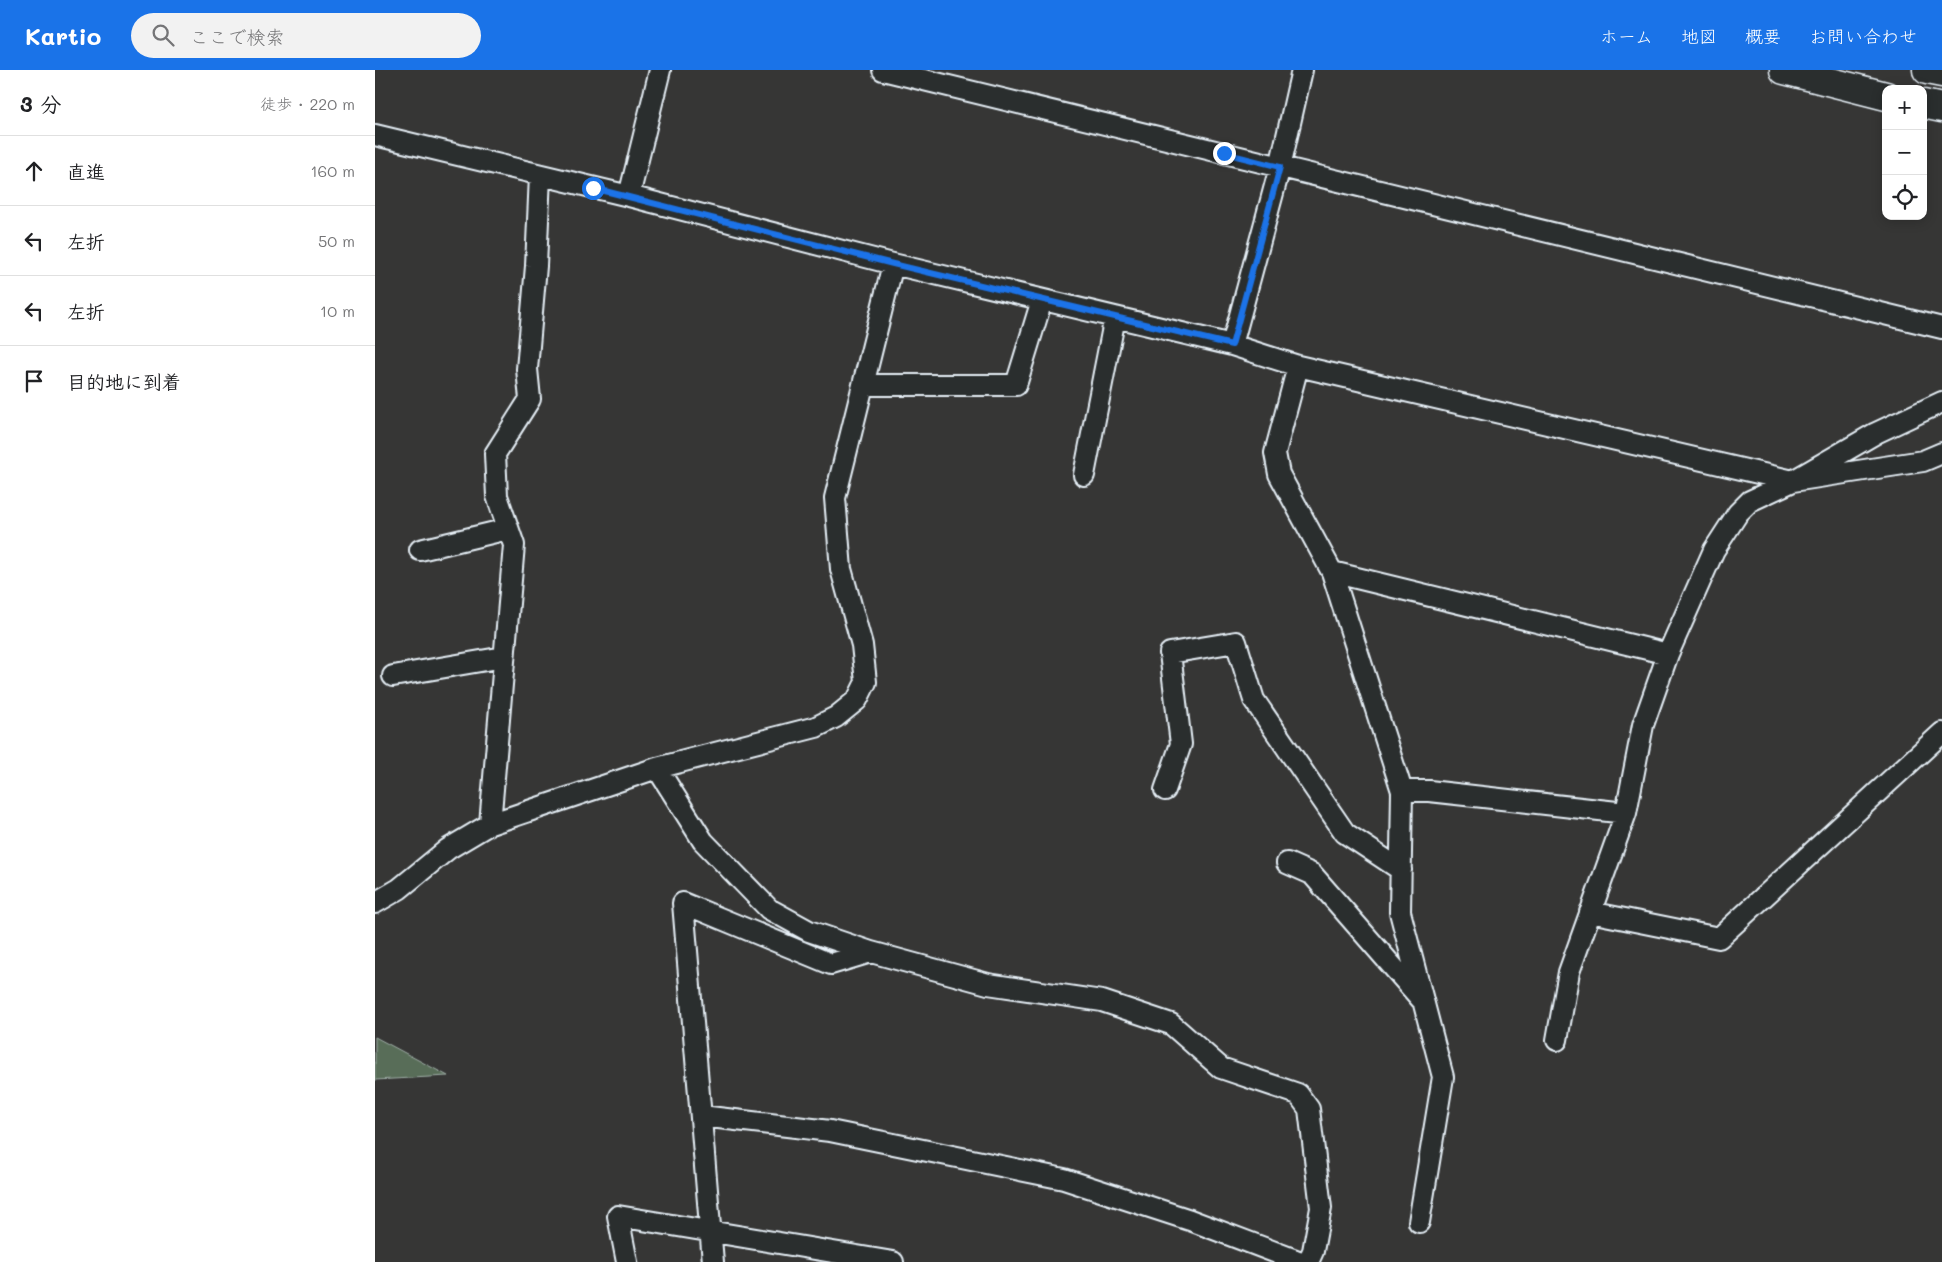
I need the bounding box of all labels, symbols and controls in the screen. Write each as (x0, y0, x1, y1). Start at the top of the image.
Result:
search box (131, 13, 481, 58)
text: Kartio (25, 20, 101, 51)
icon: search (149, 21, 177, 49)
text: ここで検索 (189, 24, 284, 49)
text: ホーム (1600, 24, 1653, 48)
text: 地図 (1681, 24, 1717, 48)
text: 概要 (1745, 24, 1781, 48)
text: お問い合わせ (1809, 24, 1917, 48)
map controls (1882, 85, 1927, 220)
button: + (1882, 85, 1927, 130)
text: 3 分 (20, 90, 61, 117)
text: 徒歩 · 220 m (260, 93, 355, 114)
button: − (1882, 130, 1927, 175)
route end (1213, 142, 1236, 165)
icon: ahead (20, 157, 48, 185)
text: 直進 (67, 159, 105, 184)
text: 160 m (310, 160, 355, 181)
button: locate (1882, 175, 1927, 220)
route start (582, 177, 605, 200)
icon: left (20, 227, 48, 255)
text: 左折 (67, 229, 105, 254)
text: 50 m (318, 230, 355, 251)
icon: left (20, 297, 48, 325)
text: 左折 (67, 299, 105, 324)
text: 10 m (320, 300, 355, 321)
icon: arrive (20, 367, 48, 395)
text: 目的地に到着 (67, 369, 181, 394)

